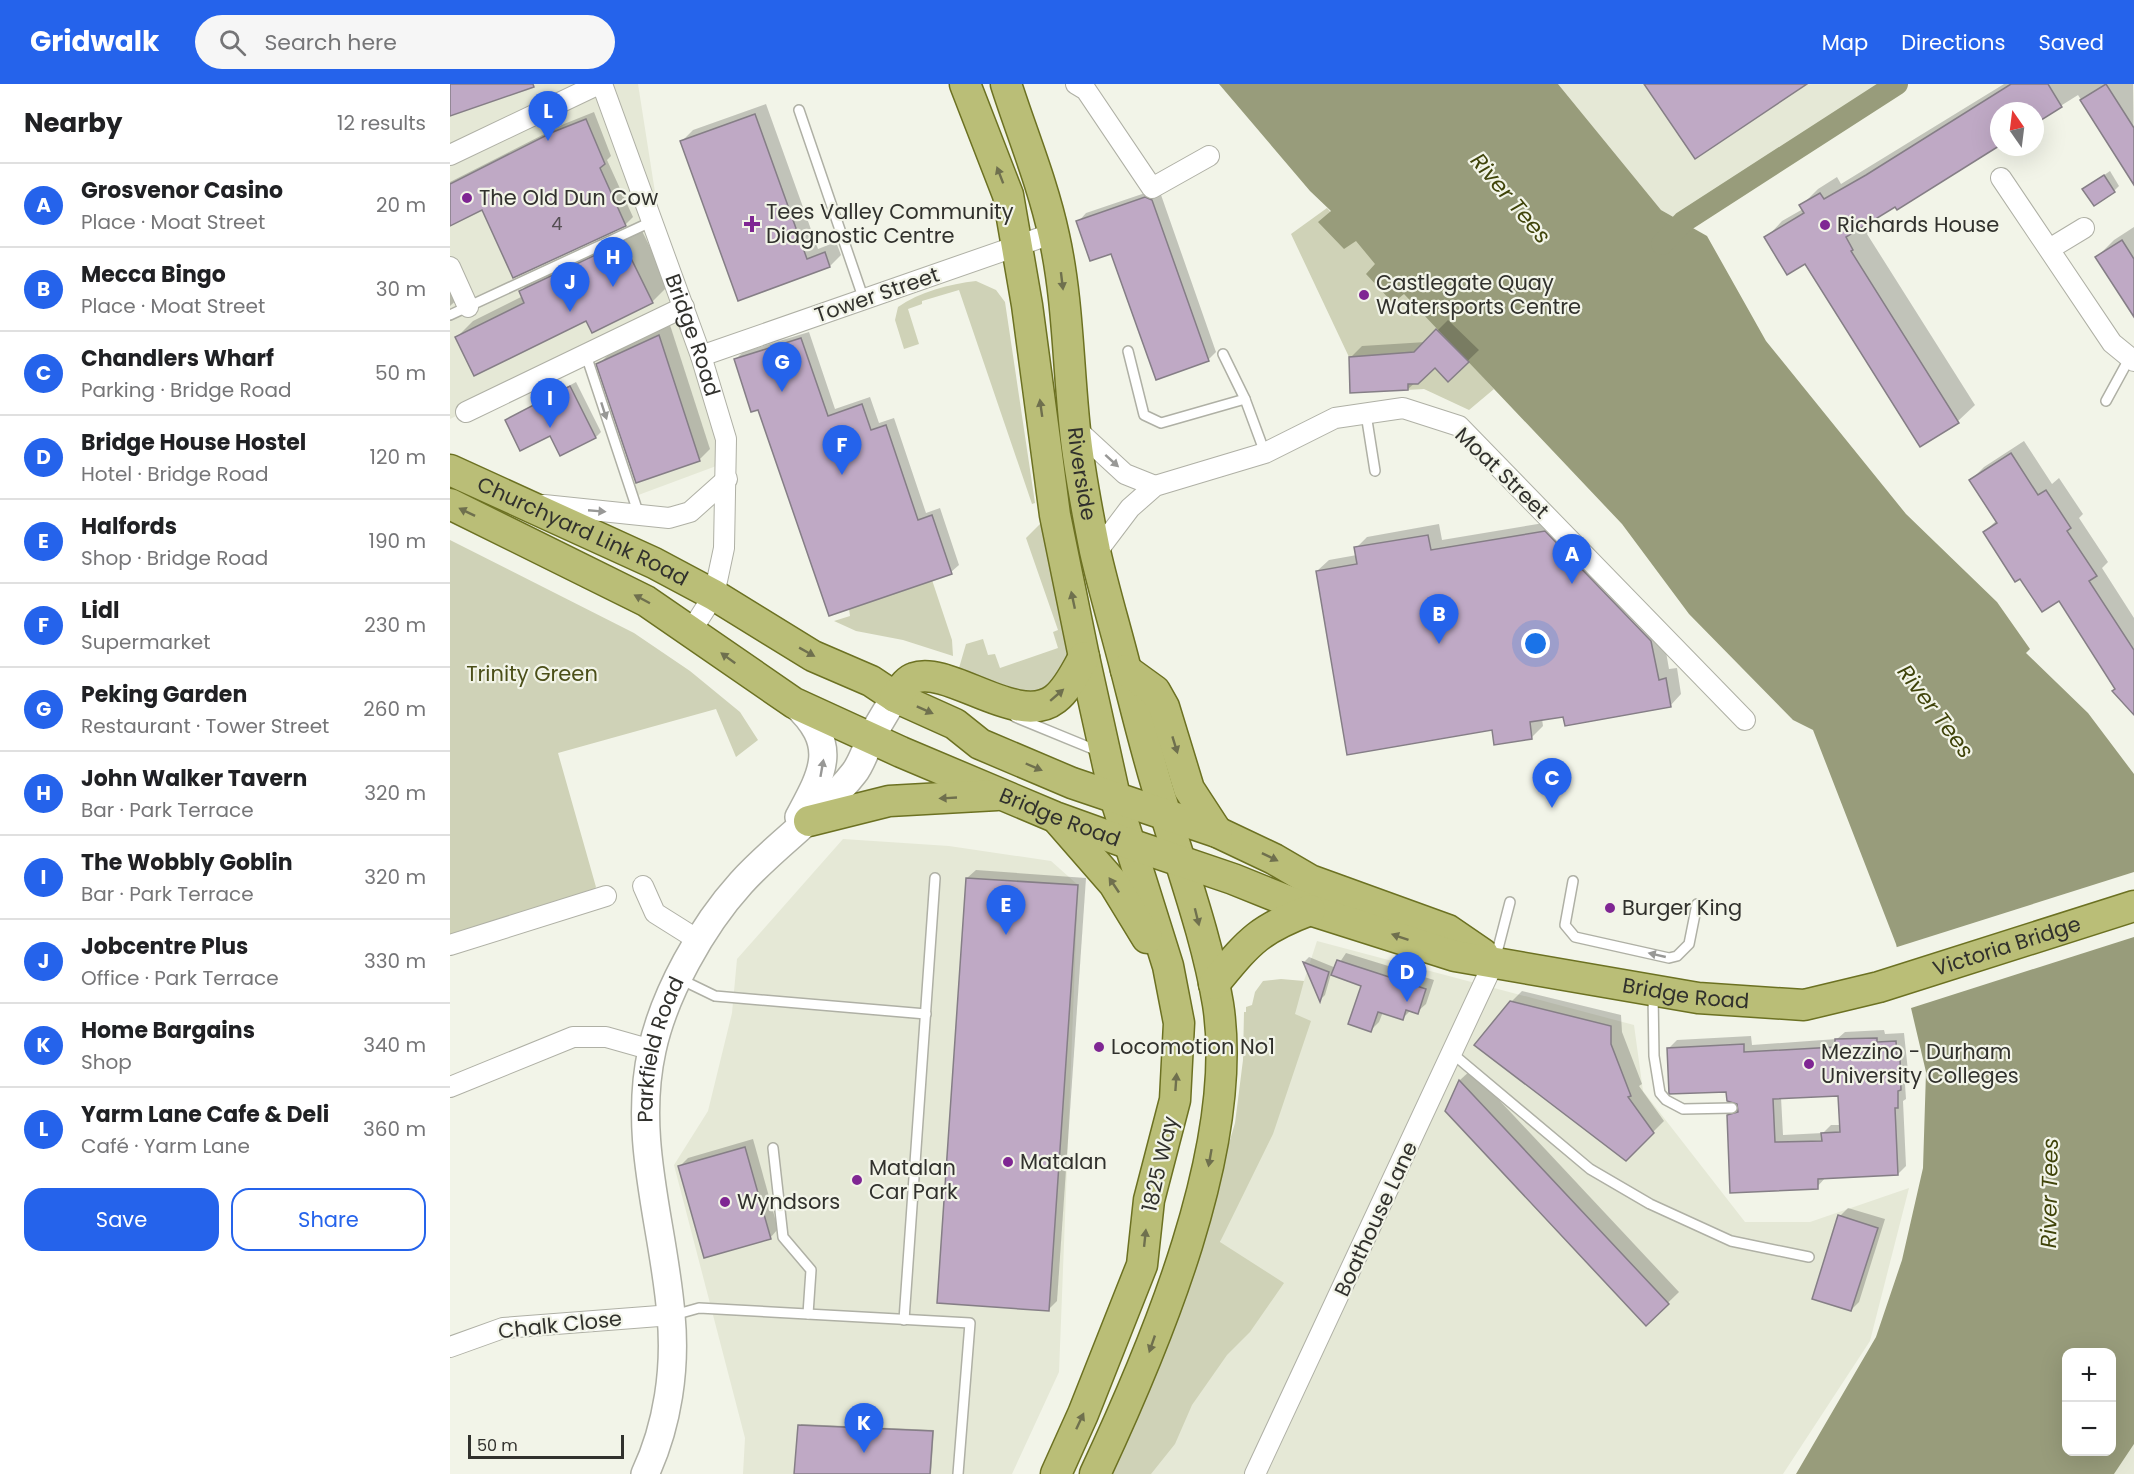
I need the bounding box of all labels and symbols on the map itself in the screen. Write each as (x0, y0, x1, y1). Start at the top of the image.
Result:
pin: L (528, 92, 568, 141)
north arrow (1990, 102, 2044, 156)
water label: River Tees (1463, 146, 1558, 250)
one-way arrow (995, 166, 1004, 184)
place label: The Old Dun Cow (479, 183, 658, 212)
marker: The Old Dun Cow (460, 191, 474, 205)
place label: Tees Valley Community Diagnostic Centre (766, 197, 1014, 250)
place label: Richards House (1837, 210, 1999, 239)
house number: 4 (551, 211, 563, 236)
marker: Tees Valley Community Diagnostic Centre (743, 215, 761, 233)
marker: Richards House (1818, 218, 1832, 232)
pin: H (594, 238, 632, 287)
street label: Tower Street (811, 260, 943, 329)
pin: J (550, 262, 590, 312)
place label: Castlegate Quay Watersports Centre (1376, 268, 1581, 321)
street label: Bridge Road (658, 270, 727, 400)
one-way arrow (1057, 272, 1066, 291)
marker: Castlegate Quay Watersports Centre (1357, 288, 1371, 302)
pin: G (762, 342, 802, 392)
pin: I (530, 378, 570, 428)
one-way arrow (1036, 398, 1045, 417)
one-way arrow (600, 402, 609, 420)
street label: Moat Street (1449, 420, 1556, 525)
pin: F (822, 426, 862, 475)
street label: Riverside (1061, 426, 1104, 523)
one-way arrow (1104, 454, 1119, 468)
street label: Churchyard Link Road (473, 469, 693, 593)
one-way arrow (587, 506, 606, 516)
one-way arrow (459, 507, 476, 517)
pin: A (1552, 534, 1592, 584)
one-way arrow (1068, 590, 1077, 609)
one-way arrow (633, 594, 650, 604)
pin: B (1420, 594, 1458, 644)
your location (1521, 629, 1550, 658)
one-way arrow (799, 647, 816, 657)
one-way arrow (721, 652, 737, 664)
water label: River Tees (1890, 658, 1981, 765)
park label: Trinity Green (466, 659, 598, 688)
one-way arrow (1049, 689, 1064, 702)
one-way arrow (917, 705, 935, 715)
one-way arrow (1171, 736, 1181, 754)
one-way arrow (818, 758, 827, 777)
pin: C (1532, 758, 1572, 808)
one-way arrow (1025, 763, 1043, 772)
street label: Bridge Road (995, 780, 1125, 853)
one-way arrow (938, 793, 957, 803)
one-way arrow (1262, 852, 1279, 862)
one-way arrow (1108, 877, 1119, 894)
pin: E (986, 886, 1026, 935)
place label: Burger King (1622, 893, 1742, 922)
marker: Burger King (1603, 901, 1617, 915)
one-way arrow (1192, 907, 1202, 926)
street label: Victoria Bridge (1929, 909, 2084, 983)
one-way arrow (1391, 932, 1409, 941)
one-way arrow (1648, 950, 1666, 960)
pin: D (1388, 952, 1426, 1002)
street label: Bridge Road (1620, 970, 1750, 1015)
street label: Parkfield Road (630, 972, 691, 1123)
place label: Locomotion No1 (1111, 1032, 1275, 1061)
place label: Mezzino - Durham University Colleges (1821, 1037, 2019, 1090)
marker: Locomotion No1 (1092, 1040, 1106, 1054)
marker: Mezzino - Durham University Colleges (1802, 1057, 1816, 1071)
one-way arrow (1172, 1072, 1181, 1091)
street label: 1825 Way (1134, 1113, 1185, 1215)
street label: Boathouse Lane (1327, 1137, 1424, 1301)
water label: River Tees (2033, 1138, 2066, 1248)
place label: Matalan (1020, 1147, 1107, 1176)
one-way arrow (1205, 1148, 1214, 1167)
place label: Matalan Car Park (869, 1153, 958, 1206)
marker: Matalan (1001, 1155, 1015, 1169)
marker: Matalan Car Park (850, 1173, 864, 1187)
place label: Wyndsors (737, 1187, 840, 1216)
marker: Wyndsors (718, 1195, 732, 1209)
one-way arrow (1140, 1228, 1149, 1247)
street label: Chalk Close (497, 1304, 623, 1345)
one-way arrow (1146, 1335, 1156, 1353)
pin: K (844, 1404, 884, 1453)
one-way arrow (1076, 1412, 1086, 1430)
scale bar (468, 1432, 624, 1460)

